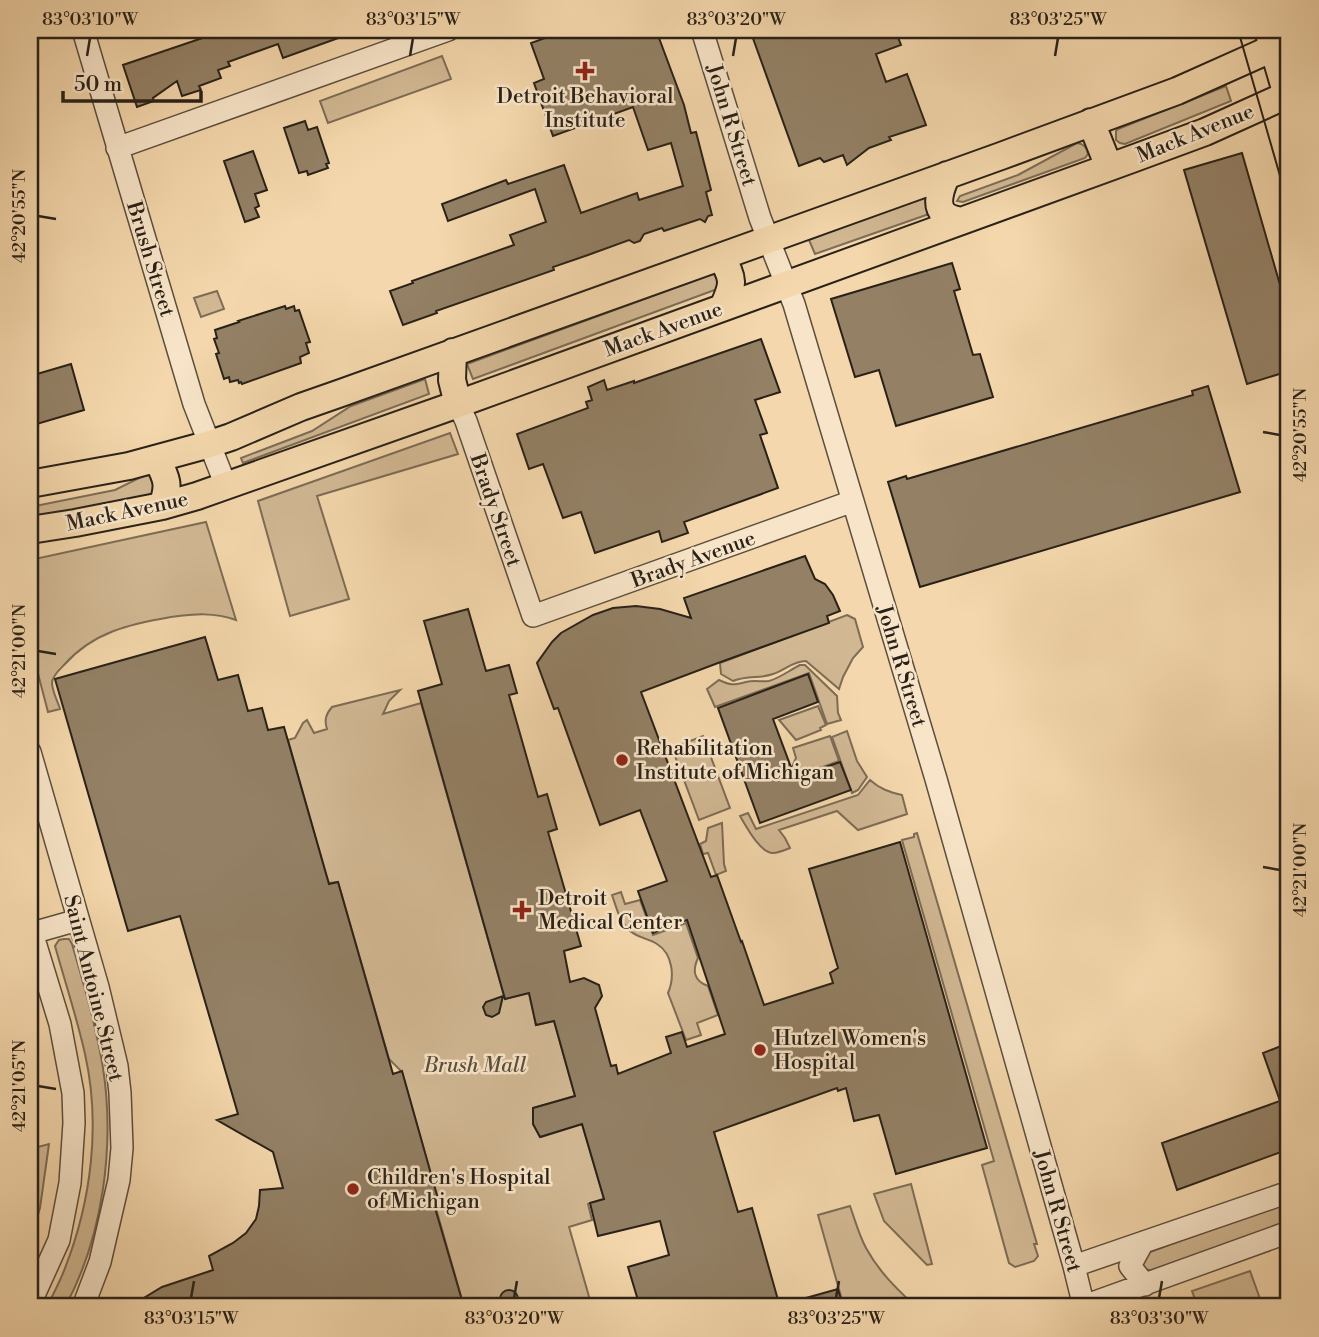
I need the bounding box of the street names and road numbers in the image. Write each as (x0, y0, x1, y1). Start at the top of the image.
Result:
street label: John R Street (700, 60, 762, 190)
street label: Mack Avenue (1133, 99, 1258, 169)
street label: Brush Street (120, 197, 180, 321)
street label: Mack Avenue (600, 296, 726, 363)
street label: Brady Street (463, 449, 527, 571)
street label: Mack Avenue (64, 486, 191, 538)
street label: Brady Avenue (627, 525, 759, 595)
street label: John R Street (870, 601, 932, 731)
street label: Saint Antoine Street (57, 892, 129, 1085)
street label: John R Street (1027, 1146, 1087, 1276)

